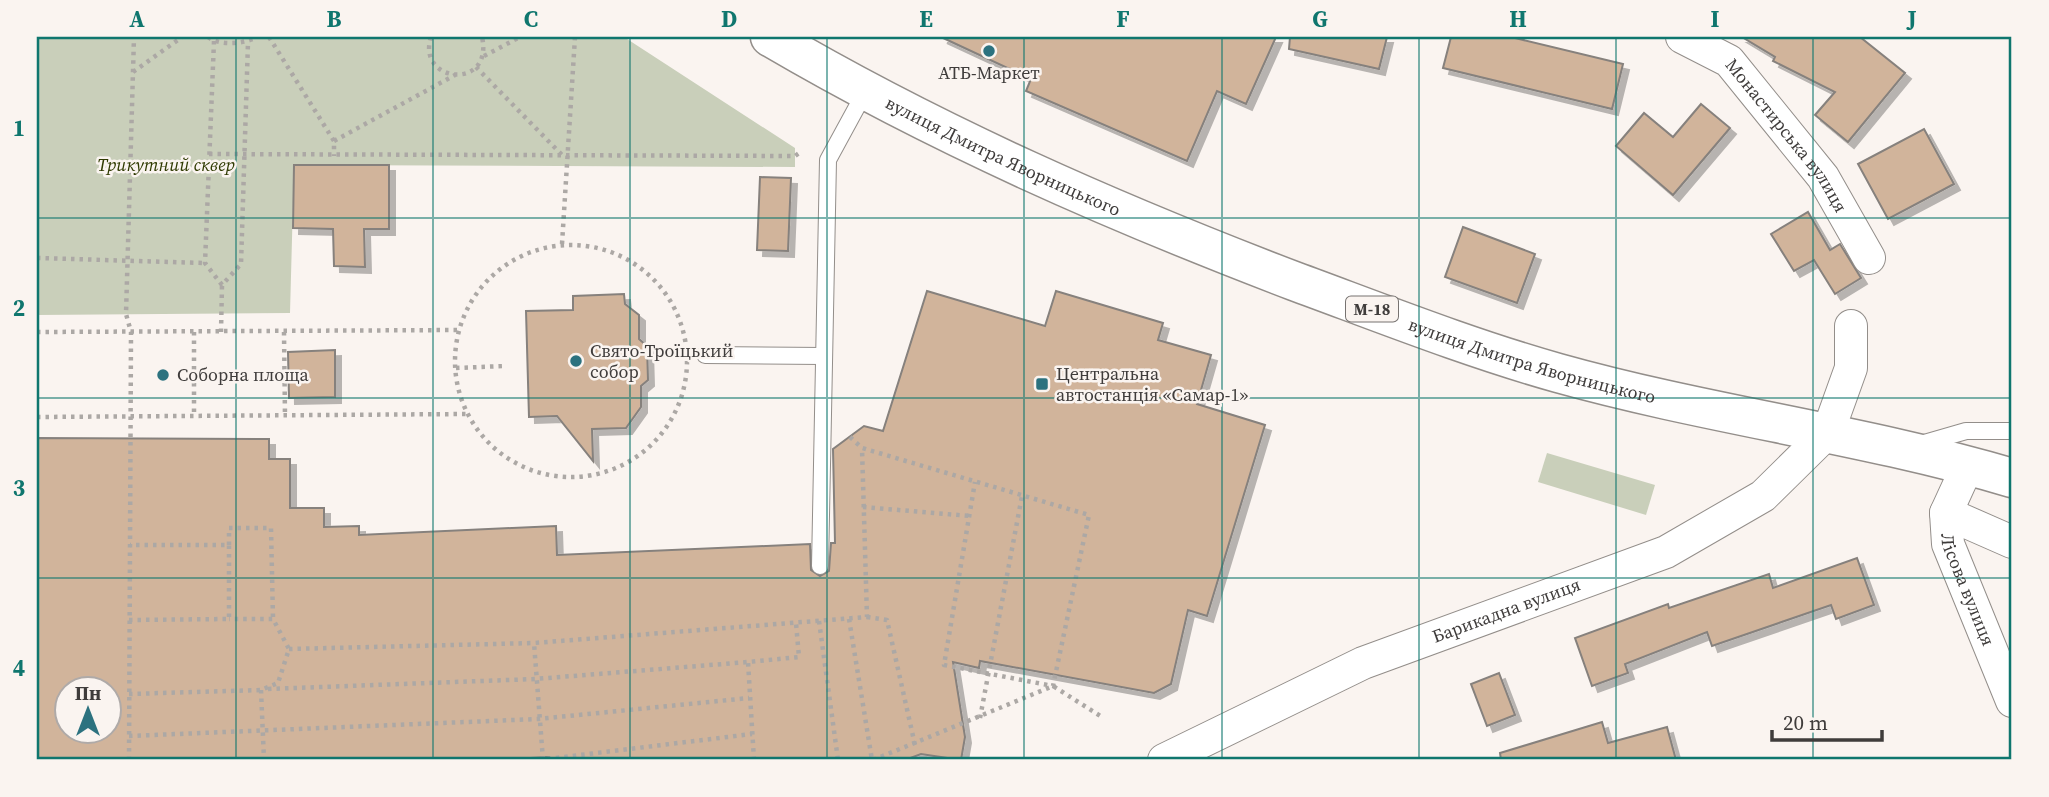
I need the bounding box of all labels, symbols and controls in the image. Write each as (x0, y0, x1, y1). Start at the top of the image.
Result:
text: A (129, 3, 145, 35)
text: B (327, 3, 342, 35)
text: C (524, 3, 538, 35)
text: D (721, 3, 737, 35)
text: E (919, 3, 933, 35)
text: F (1116, 3, 1130, 35)
text: G (1312, 3, 1328, 35)
text: H (1509, 3, 1527, 35)
text: I (1711, 3, 1720, 35)
text: J (1905, 3, 1917, 35)
marker: АТБ-Маркет (981, 43, 997, 59)
street label: Монастирська вулиця (1720, 53, 1854, 217)
place label: АТБ-Маркет (938, 60, 1040, 85)
street label: вулиця Дмитра Яворницького (881, 90, 1125, 222)
text: 1 (13, 112, 25, 144)
park label: Трикутний сквер (97, 152, 235, 177)
text: 2 (13, 292, 25, 324)
road number: М-18 (1346, 296, 1398, 322)
street label: вулиця Дмитра Яворницького (1405, 312, 1658, 409)
place label: Свято-Троїцький собор (590, 338, 733, 384)
marker: Свято-Троїцький собор (568, 353, 584, 369)
place label: Центральна автостанція «Самар-1» (1056, 361, 1248, 407)
place label: Соборна площа (177, 362, 310, 387)
marker: Соборна площа (155, 367, 171, 383)
marker: Центральна автостанція «Самар-1» (1034, 376, 1050, 392)
text: 3 (13, 472, 25, 504)
street label: Лісова вулиця (1935, 532, 2001, 649)
street label: Барикадна вулиця (1428, 571, 1584, 649)
text: 4 (13, 652, 25, 684)
north arrow (52, 674, 122, 744)
text: Пн (75, 680, 101, 706)
scale bar (1772, 699, 1883, 743)
text: 20 m (1783, 708, 1828, 737)

